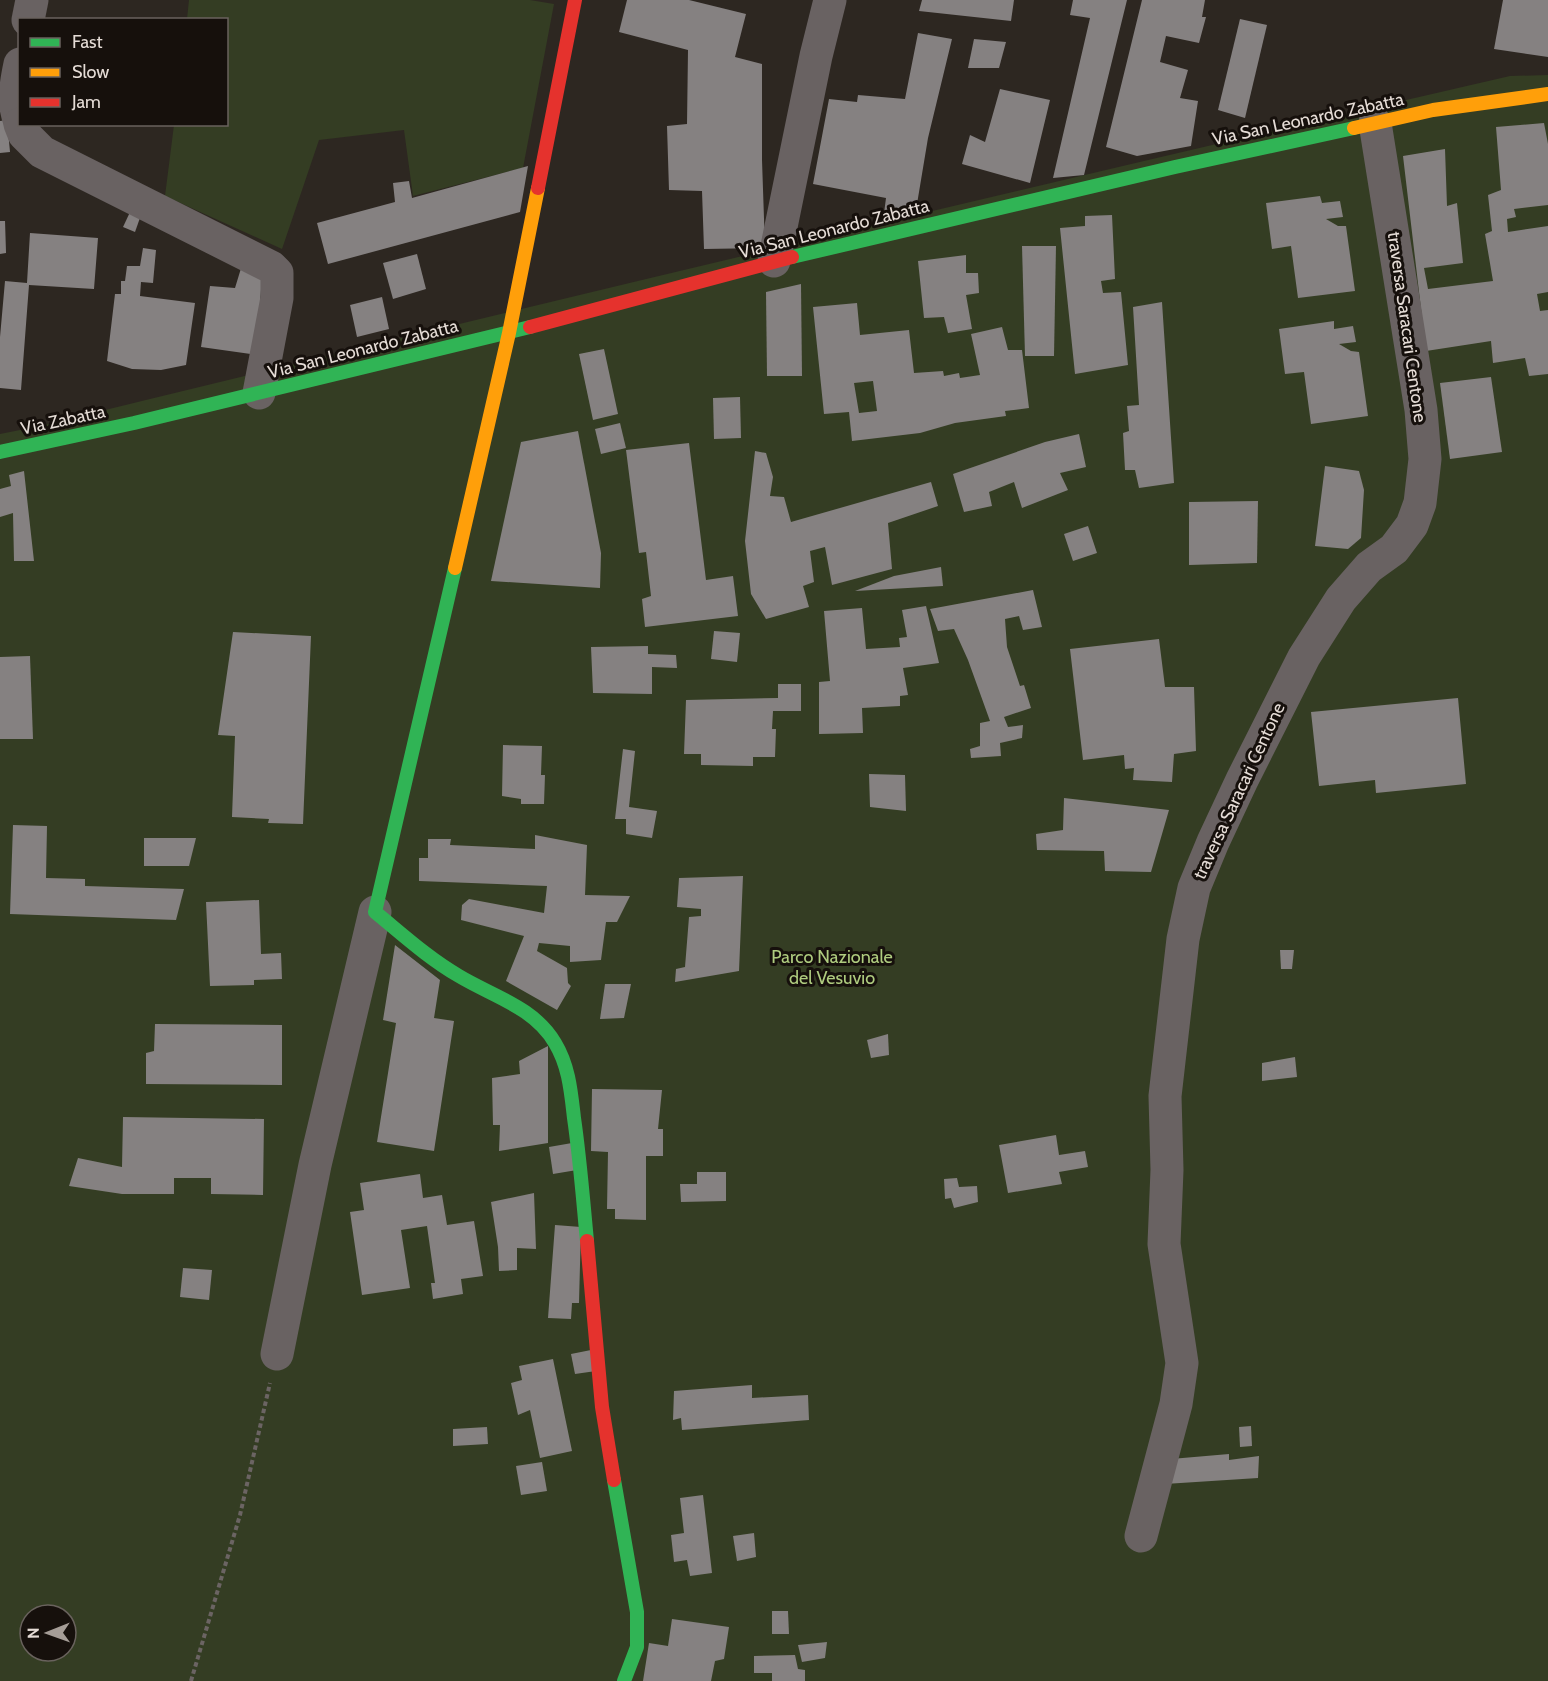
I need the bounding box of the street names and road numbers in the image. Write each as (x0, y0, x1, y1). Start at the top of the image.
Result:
street label: Via San Leonardo Zabatta (1210, 88, 1406, 150)
street label: Via San Leonardo Zabatta (737, 195, 932, 263)
street label: traversa Saracari Centone (1383, 230, 1431, 424)
street label: Via San Leonardo Zabatta (266, 315, 461, 383)
street label: Via Zabatta (19, 400, 108, 440)
street label: traversa Saracari Centone (1188, 699, 1290, 883)

